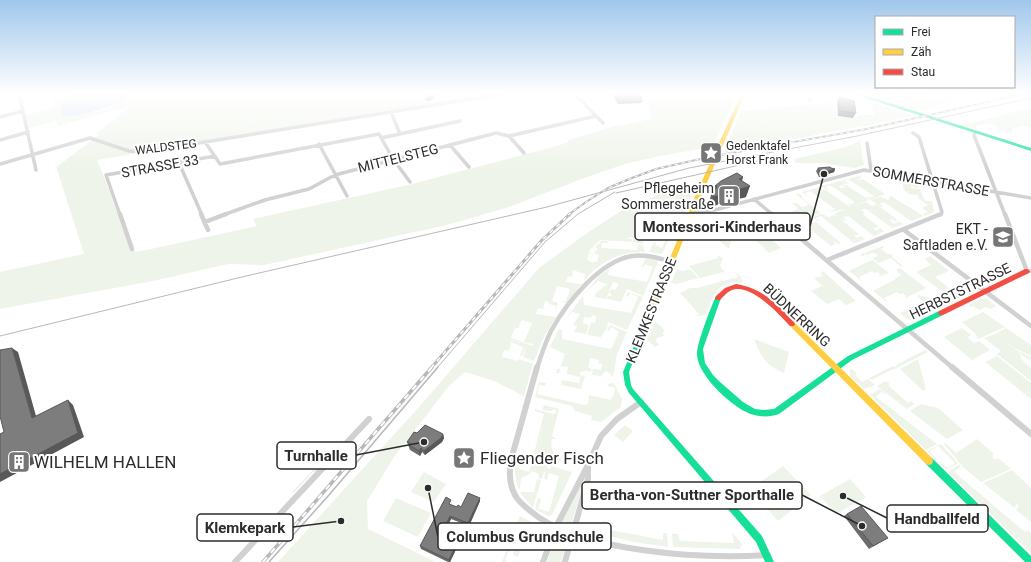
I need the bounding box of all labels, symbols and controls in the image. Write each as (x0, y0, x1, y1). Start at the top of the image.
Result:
legend (875, 16, 1015, 88)
text: Frei (911, 25, 931, 39)
text: Zäh (911, 45, 931, 59)
text: Stau (911, 65, 935, 79)
street label: WALDSTEG (134, 136, 198, 158)
place label: Gedenktafel Horst Frank (726, 139, 790, 167)
street label: MITTELSTEG (356, 140, 440, 176)
place icon: Gedenktafel Horst Frank (698, 140, 724, 166)
street label: STRASSE 33 (120, 151, 200, 181)
street label: SOMMERSTRASSE (872, 163, 991, 199)
place label: Pflegeheim Sommerstraße (621, 180, 714, 212)
building icon: Pflegeheim Sommerstraße (716, 183, 742, 209)
callout: Montessori-Kinderhaus (635, 213, 810, 240)
text: Montessori-Kinderhaus (643, 218, 802, 236)
place label: EKT - Saftladen e.V. (903, 221, 988, 253)
school or university icon: EKT - Saftladen e.V. (990, 224, 1016, 250)
street label: KLEMKESTRASSE (623, 255, 679, 365)
street label: HERBSTSTRASSE (907, 259, 1013, 322)
street label: BÜDNERRING (760, 280, 834, 350)
callout: Turnhalle (277, 442, 356, 469)
place icon: Fliegender Fisch (451, 445, 477, 471)
text: Turnhalle (284, 447, 348, 465)
place label: Fliegender Fisch (480, 448, 604, 468)
building icon: WILHELM HALLEN (6, 449, 32, 475)
place label: WILHELM HALLEN (34, 452, 176, 472)
callout: Bertha-von-Suttner Sporthalle (582, 482, 802, 509)
text: Bertha-von-Suttner Sporthalle (590, 486, 794, 504)
callout: Handballfeld (887, 505, 988, 532)
text: Handballfeld (894, 510, 980, 528)
callout: Klemkepark (197, 514, 293, 541)
text: Klemkepark (205, 519, 286, 537)
callout: Columbus Grundschule (438, 523, 611, 550)
text: Columbus Grundschule (446, 528, 604, 546)

